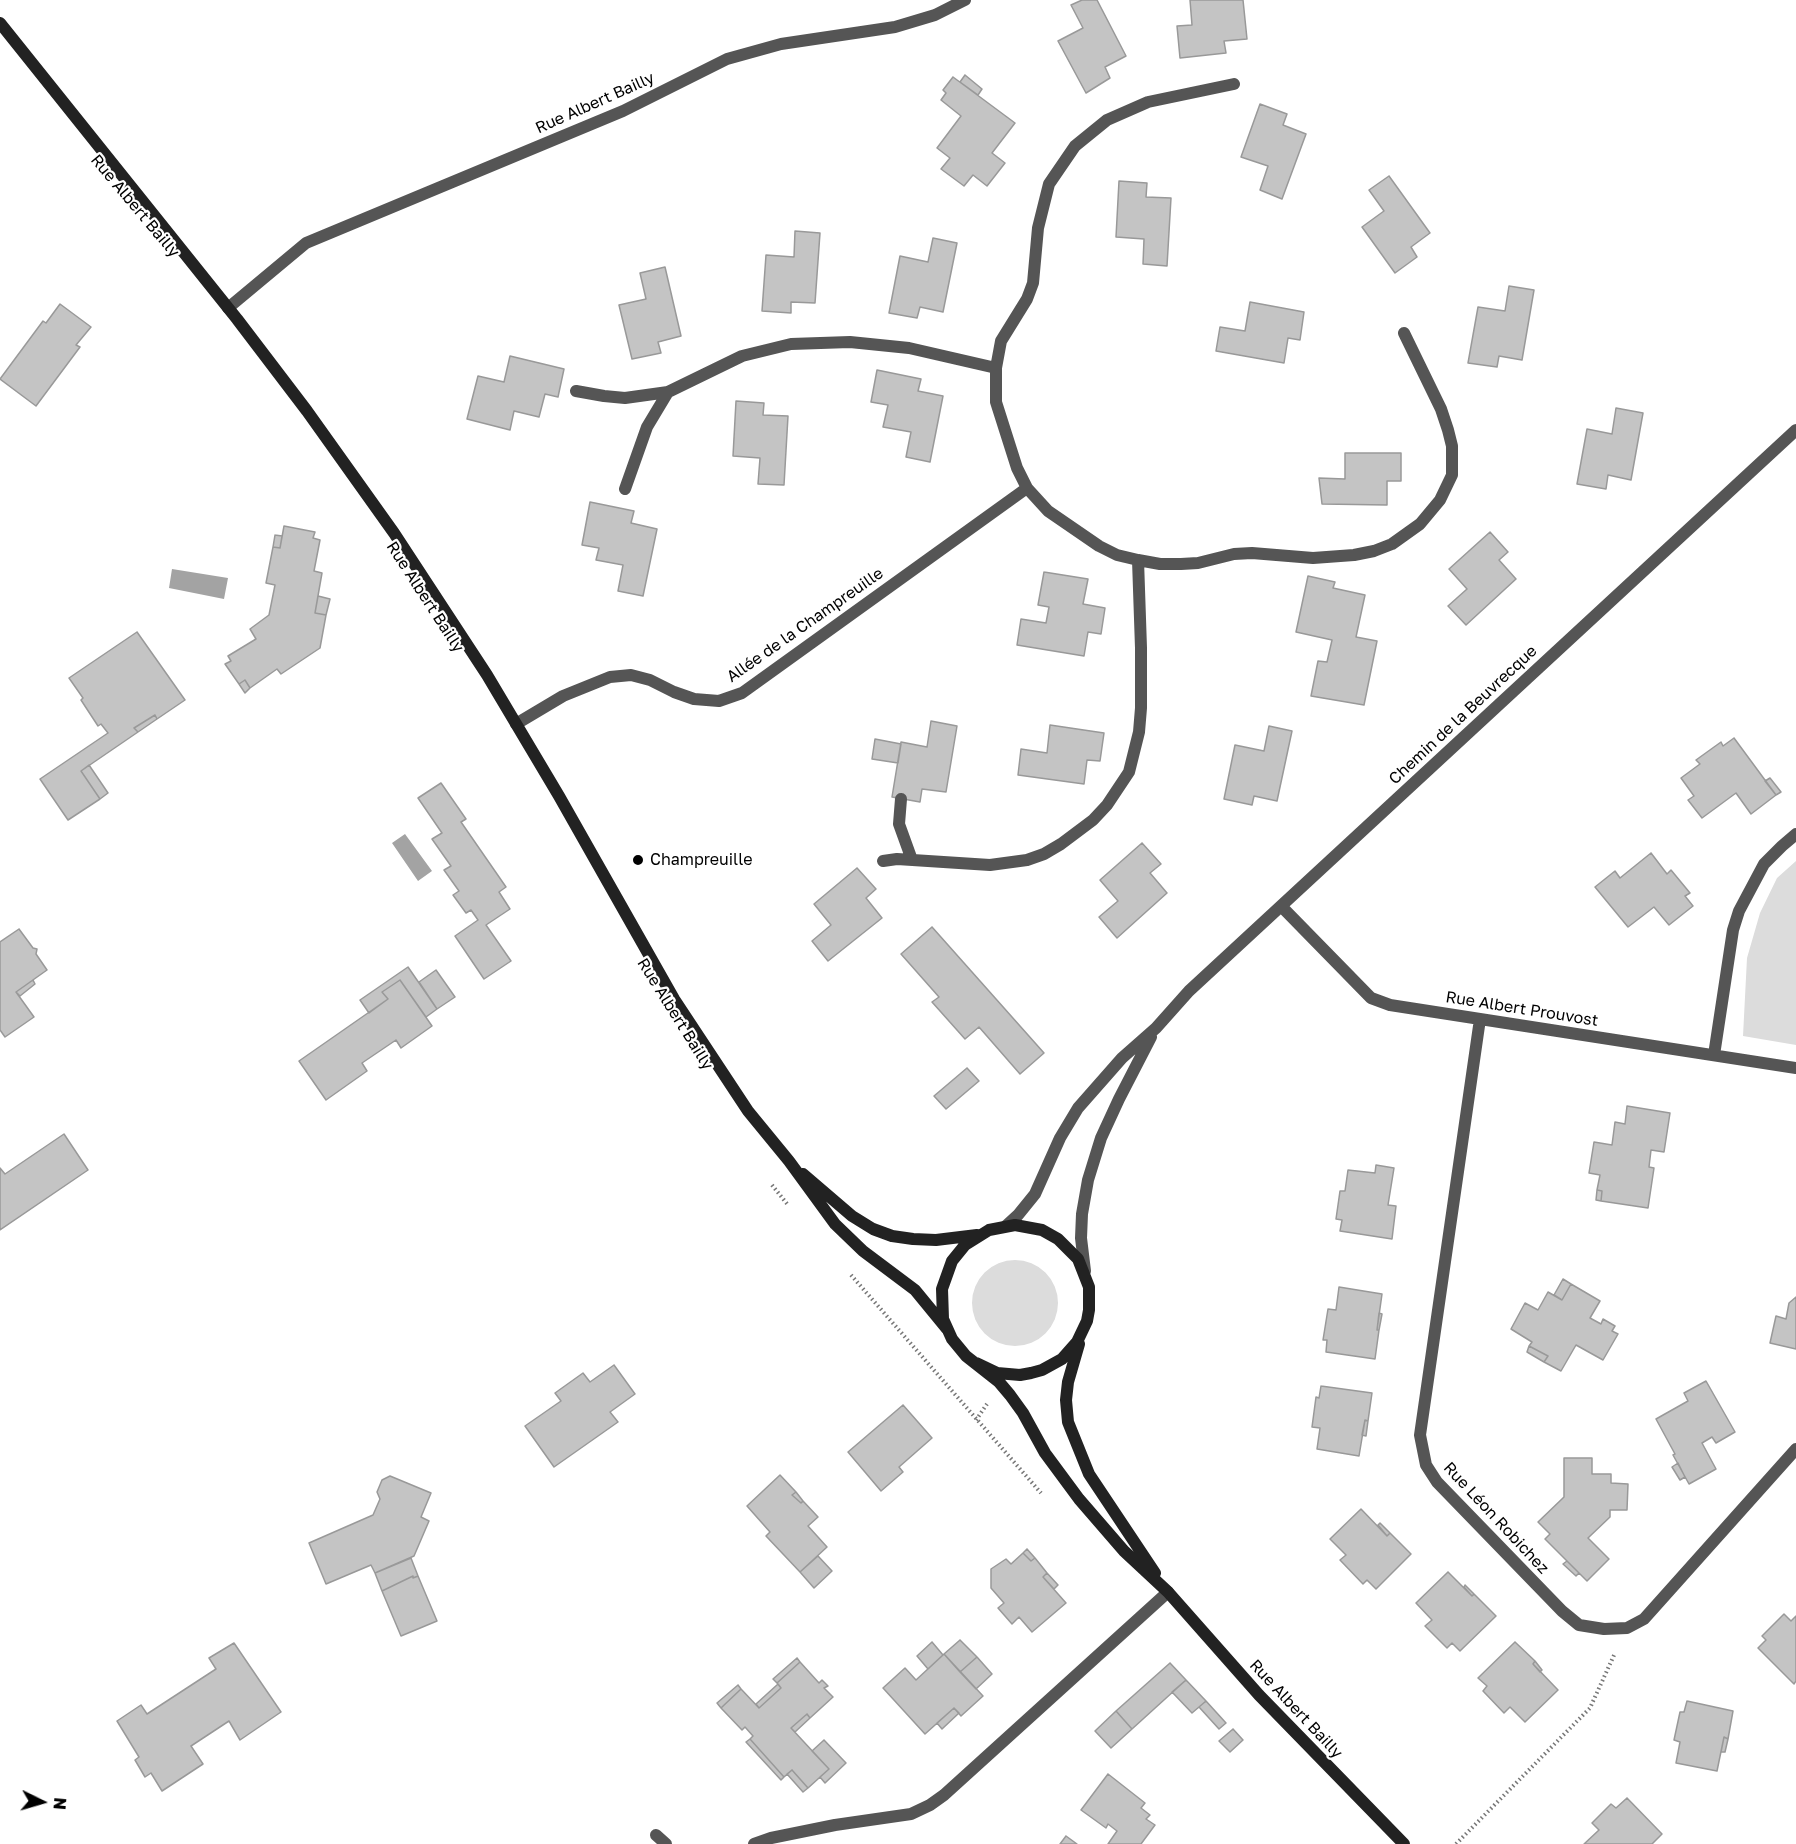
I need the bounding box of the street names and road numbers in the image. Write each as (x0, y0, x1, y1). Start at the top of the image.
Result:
street label: Rue Albert Bailly (533, 68, 657, 138)
street label: Rue Albert Bailly (86, 151, 184, 261)
street label: Rue Albert Bailly (382, 538, 468, 656)
street label: Allée de la Champreuille (723, 564, 887, 686)
street label: Chemin de la Beuvrecque (1385, 641, 1541, 789)
street label: Rue Albert Bailly (633, 955, 717, 1073)
street label: Rue Albert Prouvost (1444, 987, 1600, 1031)
street label: Rue Léon Robichez (1439, 1458, 1553, 1578)
street label: Rue Albert Bailly (1245, 1656, 1347, 1762)

